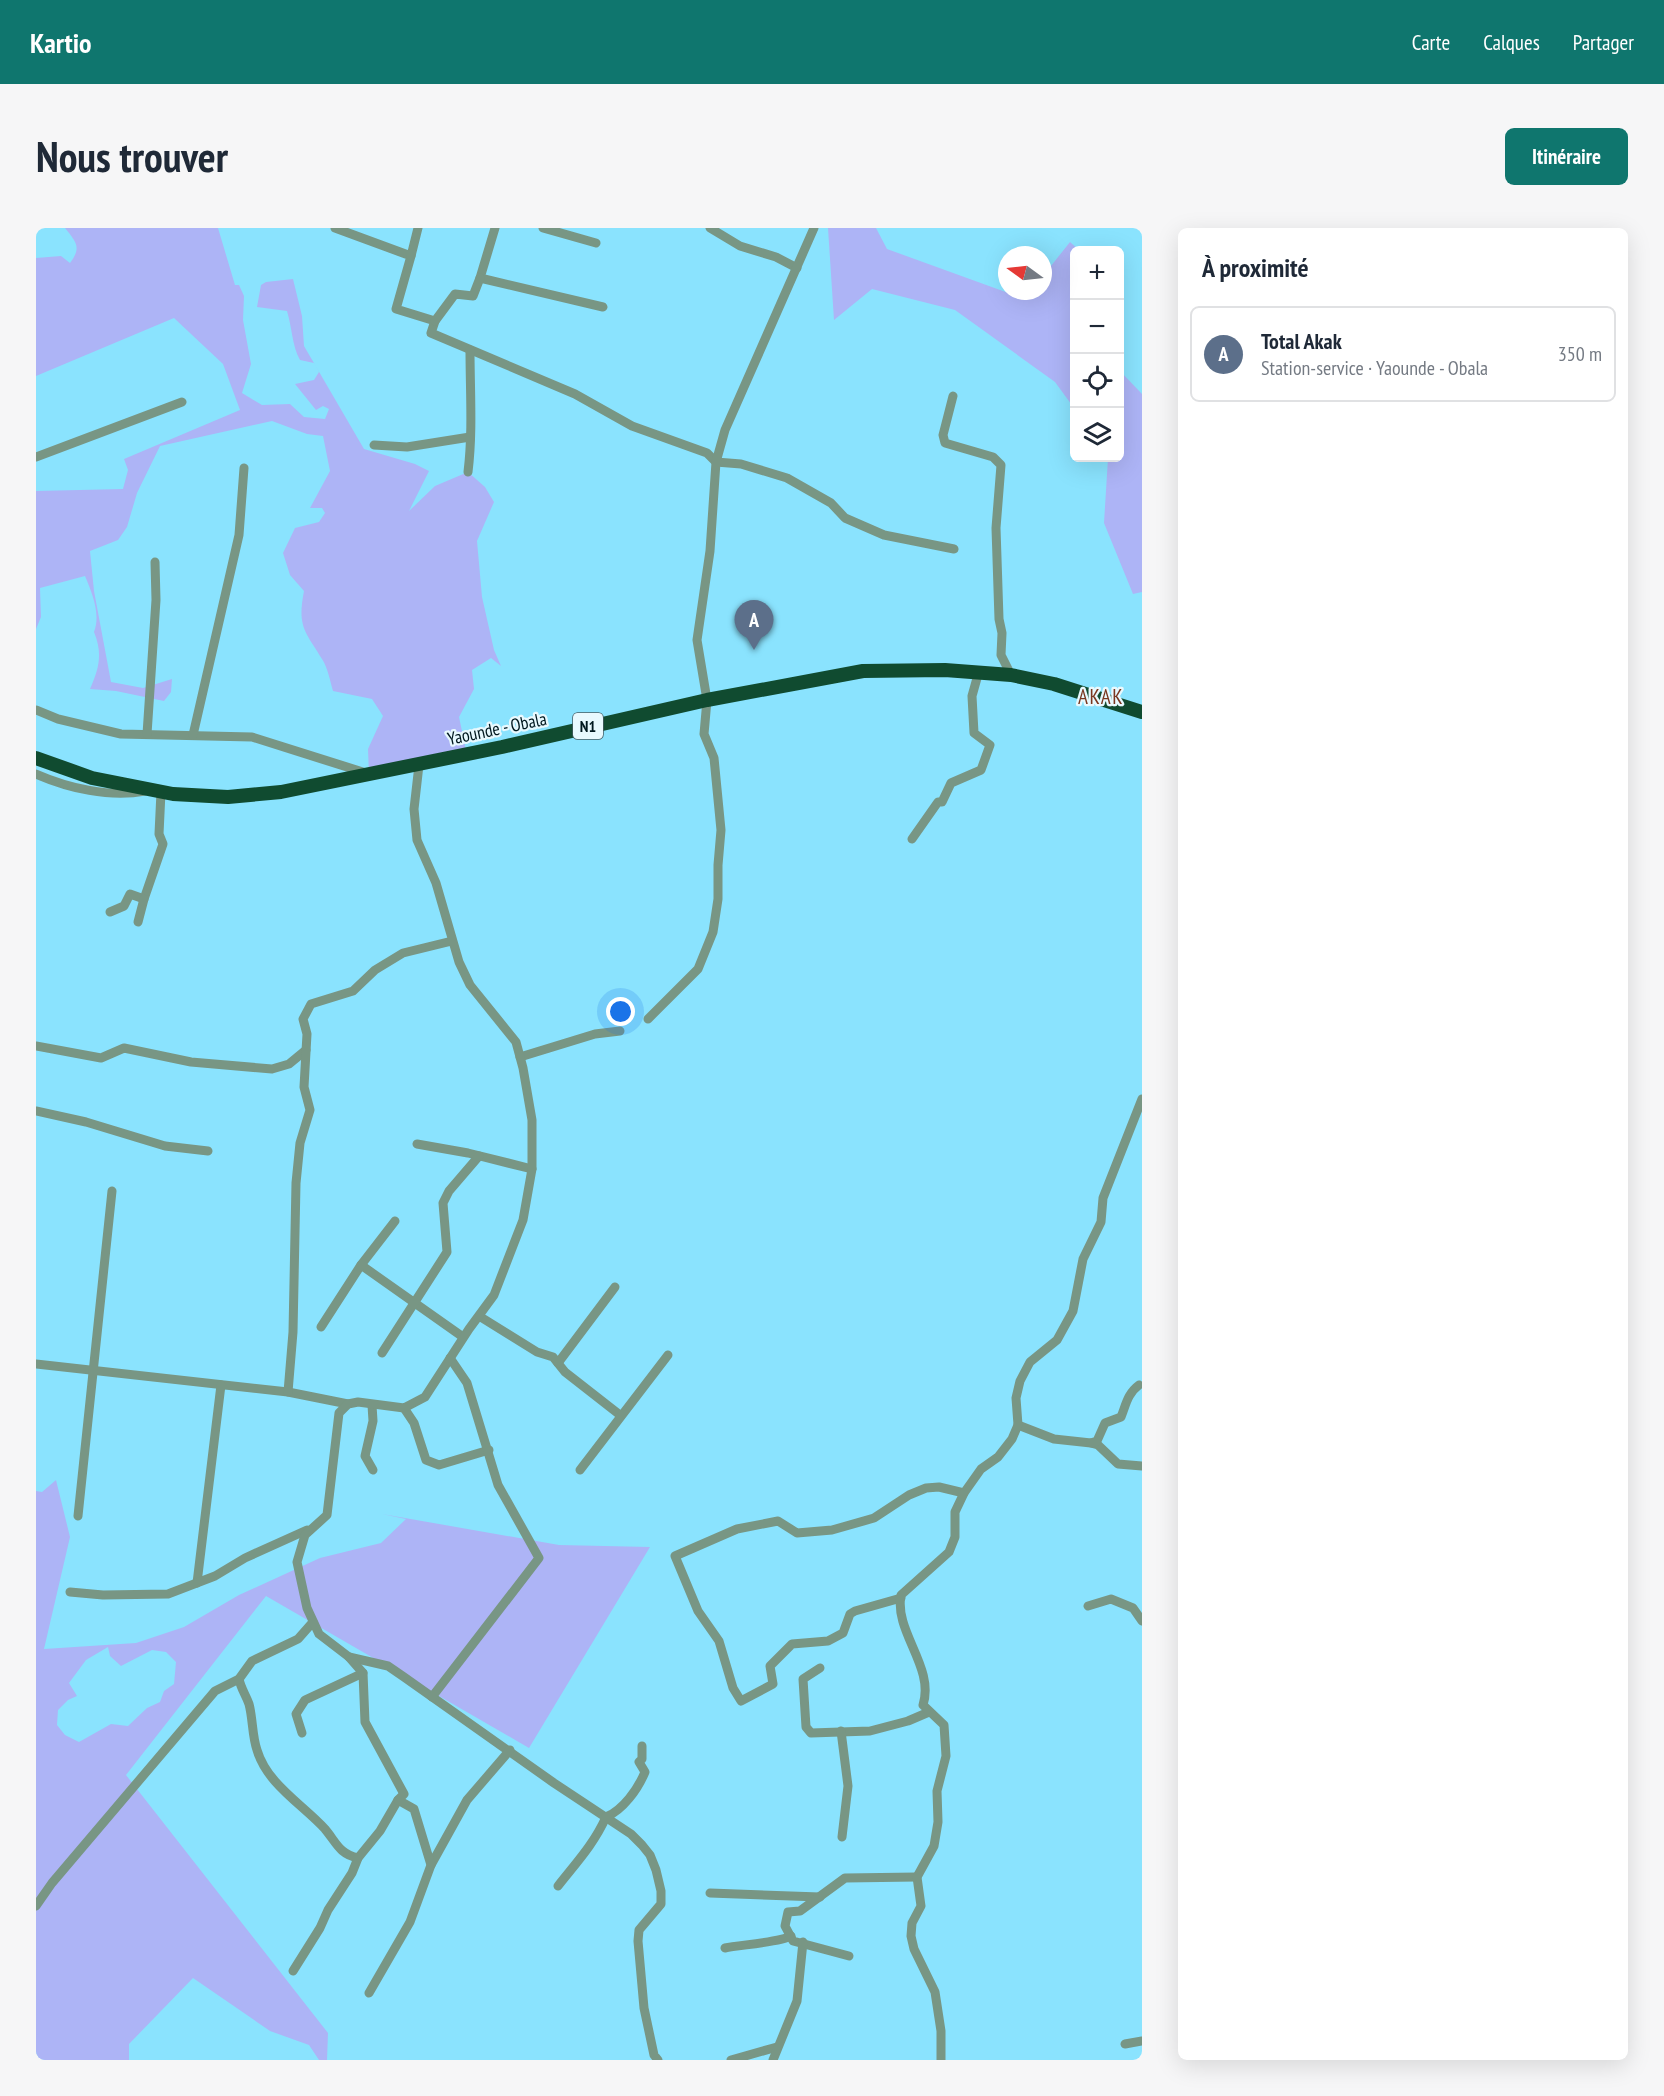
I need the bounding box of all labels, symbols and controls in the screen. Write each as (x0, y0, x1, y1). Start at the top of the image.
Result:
text: Kartio (30, 24, 92, 61)
text: Carte (1412, 29, 1450, 56)
text: Calques (1483, 29, 1540, 56)
text: Partager (1573, 29, 1634, 56)
button: Itinéraire (1505, 128, 1628, 185)
text: Nous trouver (36, 129, 228, 184)
north arrow (998, 246, 1052, 300)
map controls (1070, 246, 1124, 462)
button: + (1070, 246, 1124, 300)
text: À proximité (1202, 251, 1309, 284)
button: − (1070, 300, 1124, 354)
text: Total Akak (1261, 327, 1342, 355)
text: A (1218, 341, 1229, 367)
text: 350 m (1558, 341, 1602, 367)
button: locate (1070, 354, 1124, 408)
text: Station-service · Yaounde - Obala (1261, 355, 1488, 381)
button: layers (1070, 408, 1124, 462)
pin: A (734, 600, 774, 650)
district label: AKAK (1078, 683, 1124, 710)
street label: Yaounde - Obala (445, 707, 549, 750)
road number: N1 (573, 713, 603, 739)
your location (606, 997, 635, 1026)

